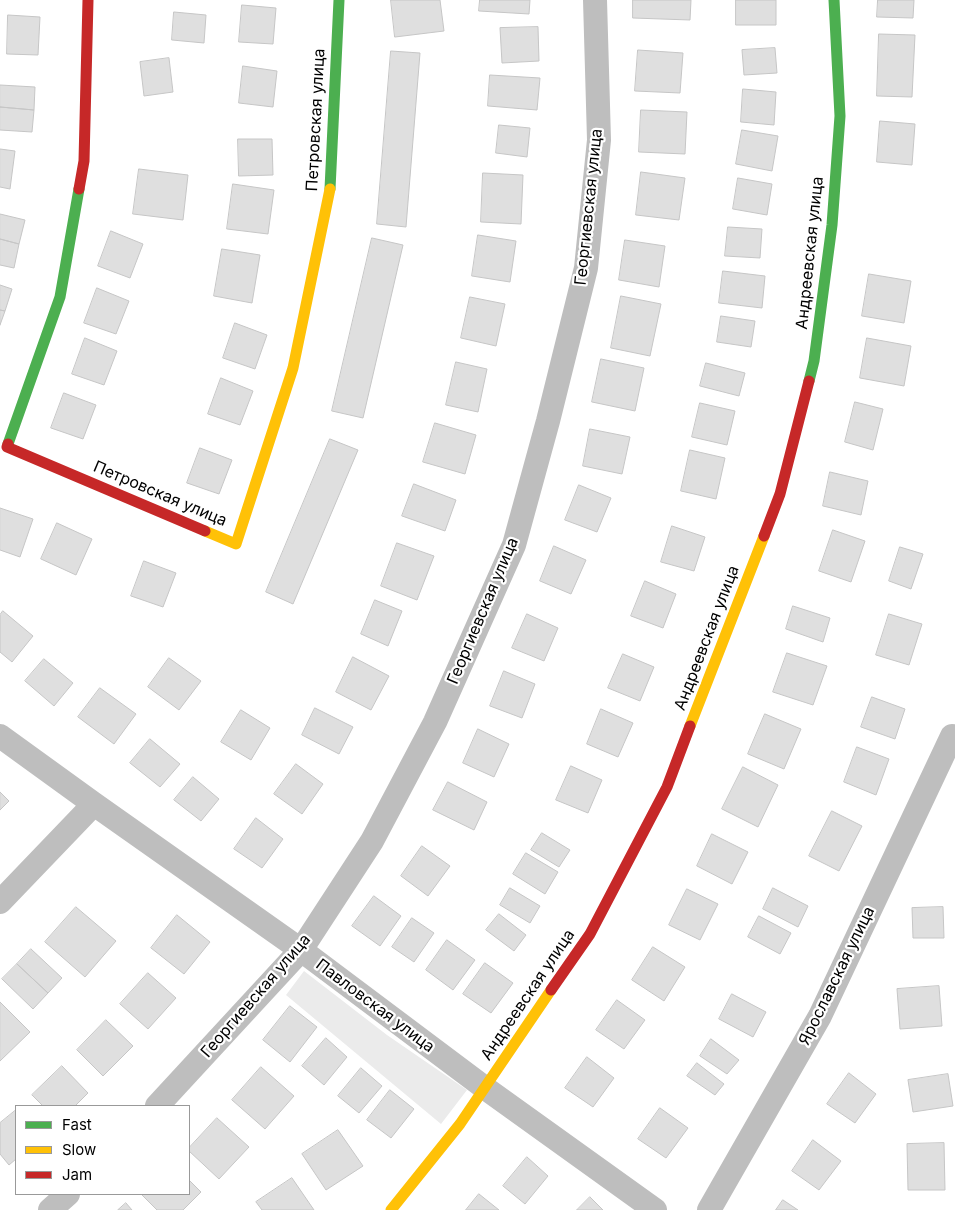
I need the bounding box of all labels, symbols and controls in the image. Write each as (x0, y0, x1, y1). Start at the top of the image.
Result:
street label: Петровская улица (303, 48, 329, 192)
street label: Георгиевская улица (571, 128, 607, 286)
street label: Андреевская улица (792, 176, 828, 330)
street label: Петровская улица (90, 457, 230, 531)
street label: Георгиевская улица (443, 535, 523, 687)
street label: Андреевская улица (671, 563, 743, 713)
street label: Ярославская улица (795, 904, 879, 1048)
street label: Андреевская улица (477, 926, 579, 1064)
street label: Георгиевская улица (197, 930, 315, 1062)
street label: Павловская улица (312, 955, 438, 1057)
legend (15, 1105, 190, 1195)
text: Fast (62, 1115, 92, 1134)
text: Slow (62, 1140, 96, 1159)
text: Jam (62, 1165, 92, 1184)

